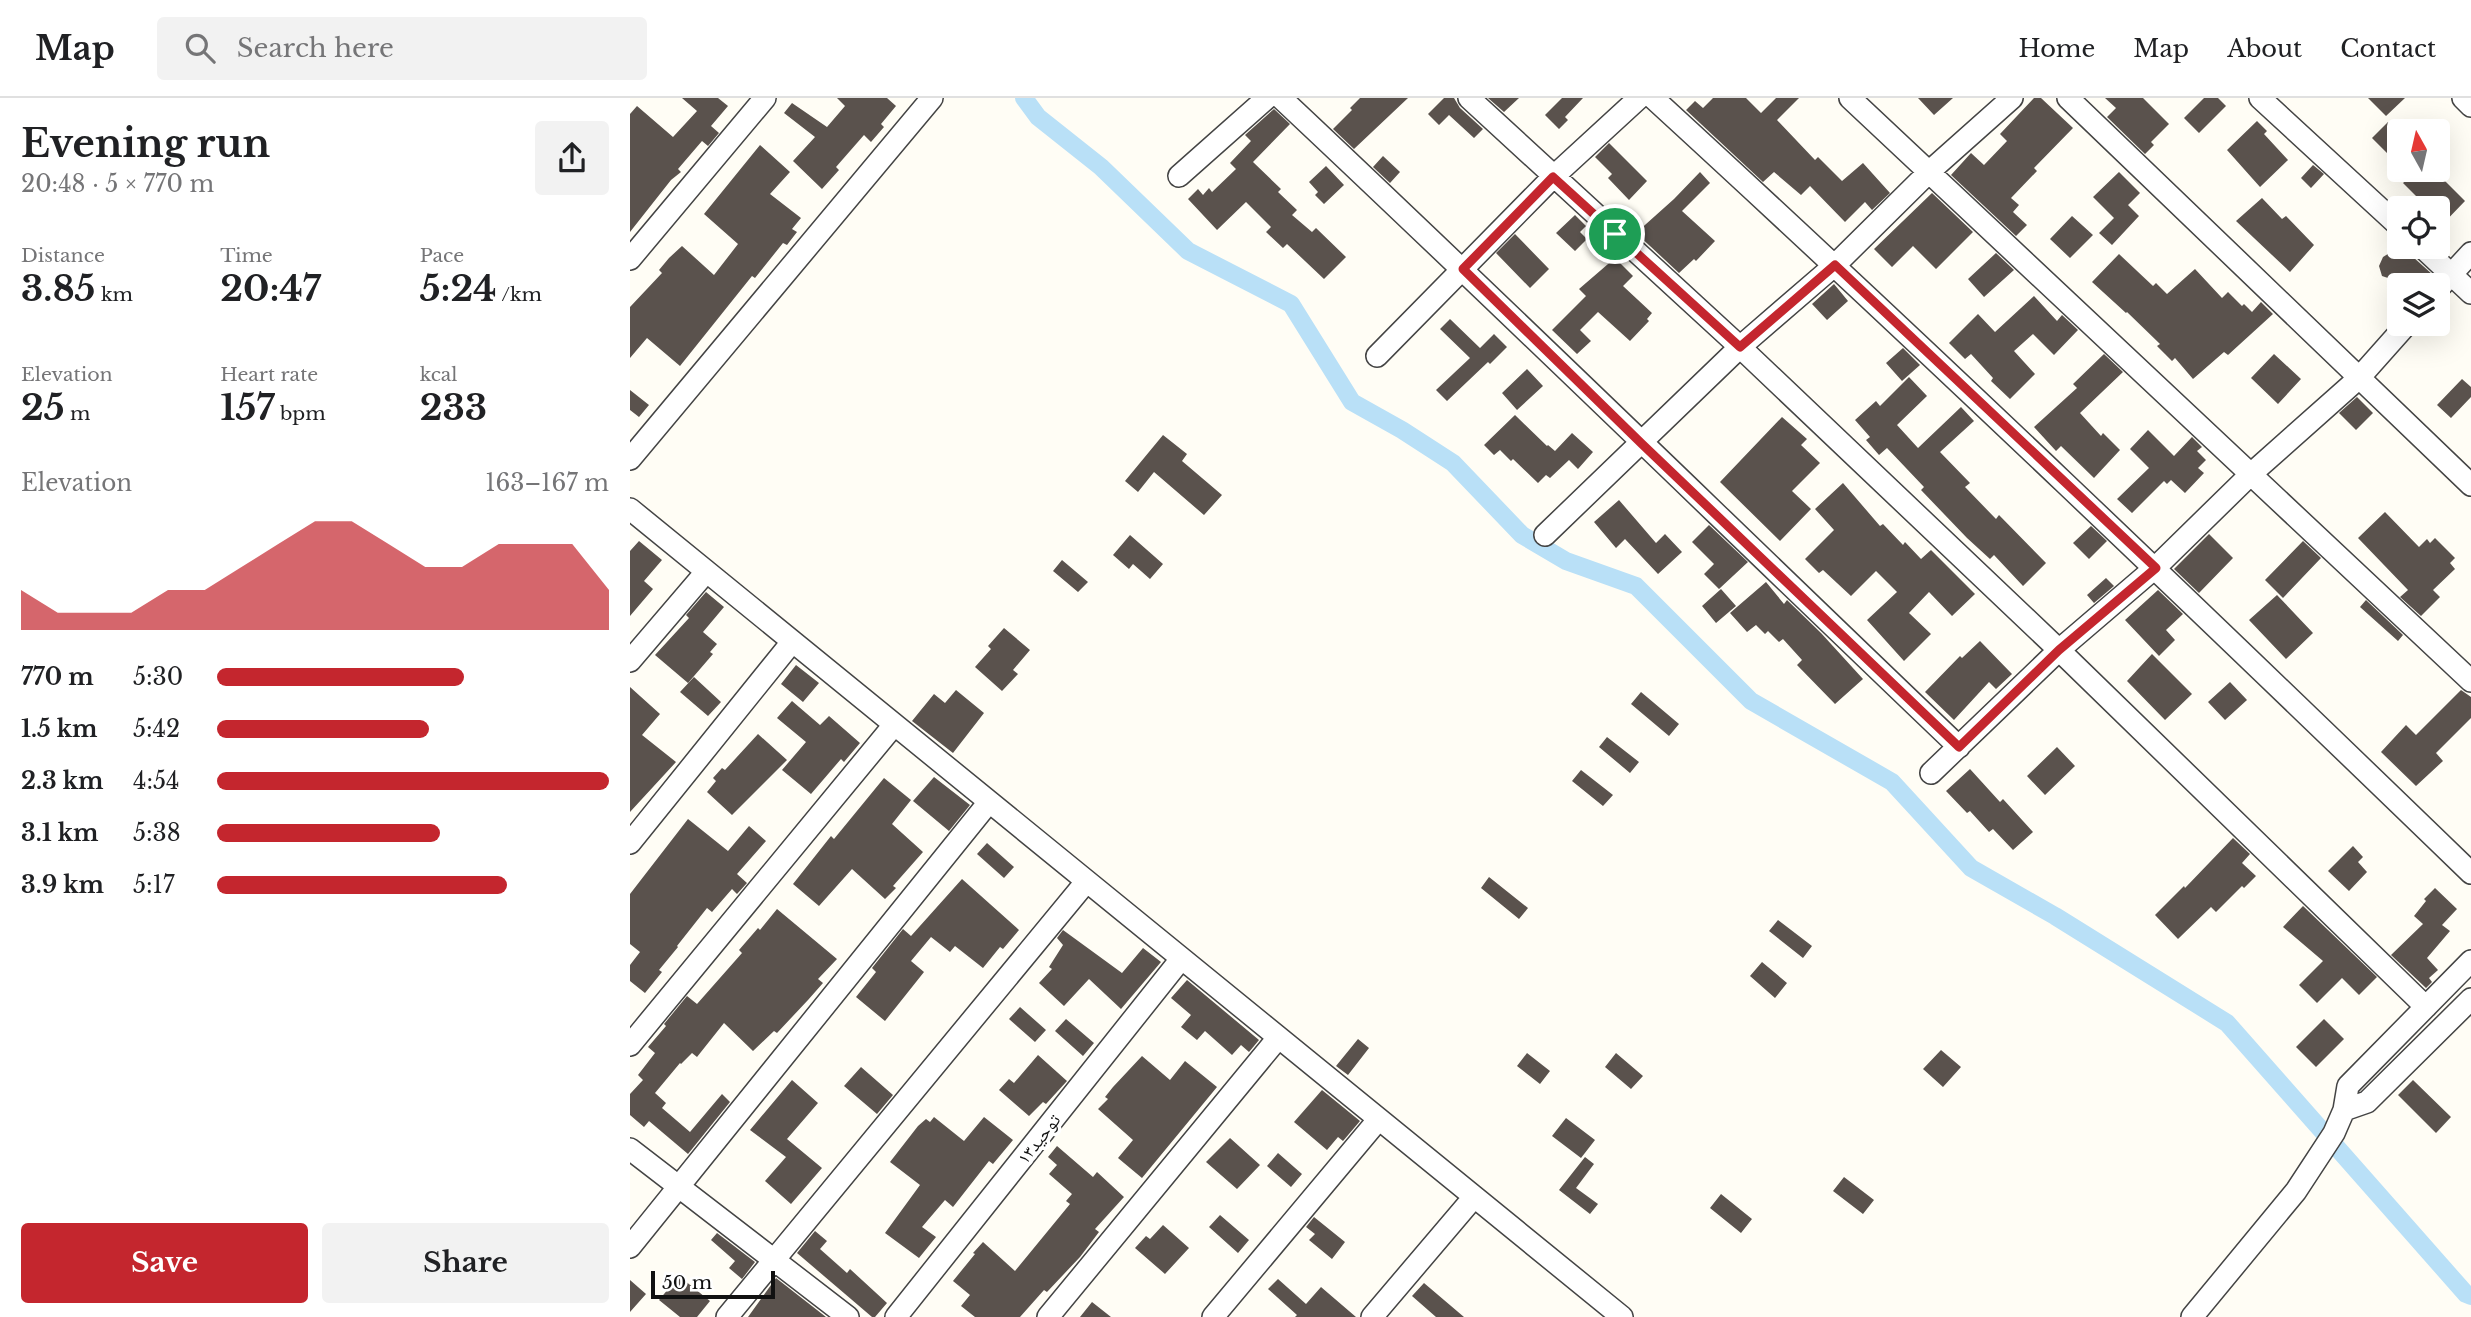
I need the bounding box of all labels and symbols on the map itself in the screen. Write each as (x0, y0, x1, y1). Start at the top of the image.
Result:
north arrow (2387, 119, 2450, 182)
pin (1585, 204, 1645, 264)
street label: توحید۱۳ (1013, 1110, 1065, 1168)
scale bar (651, 1268, 775, 1300)

